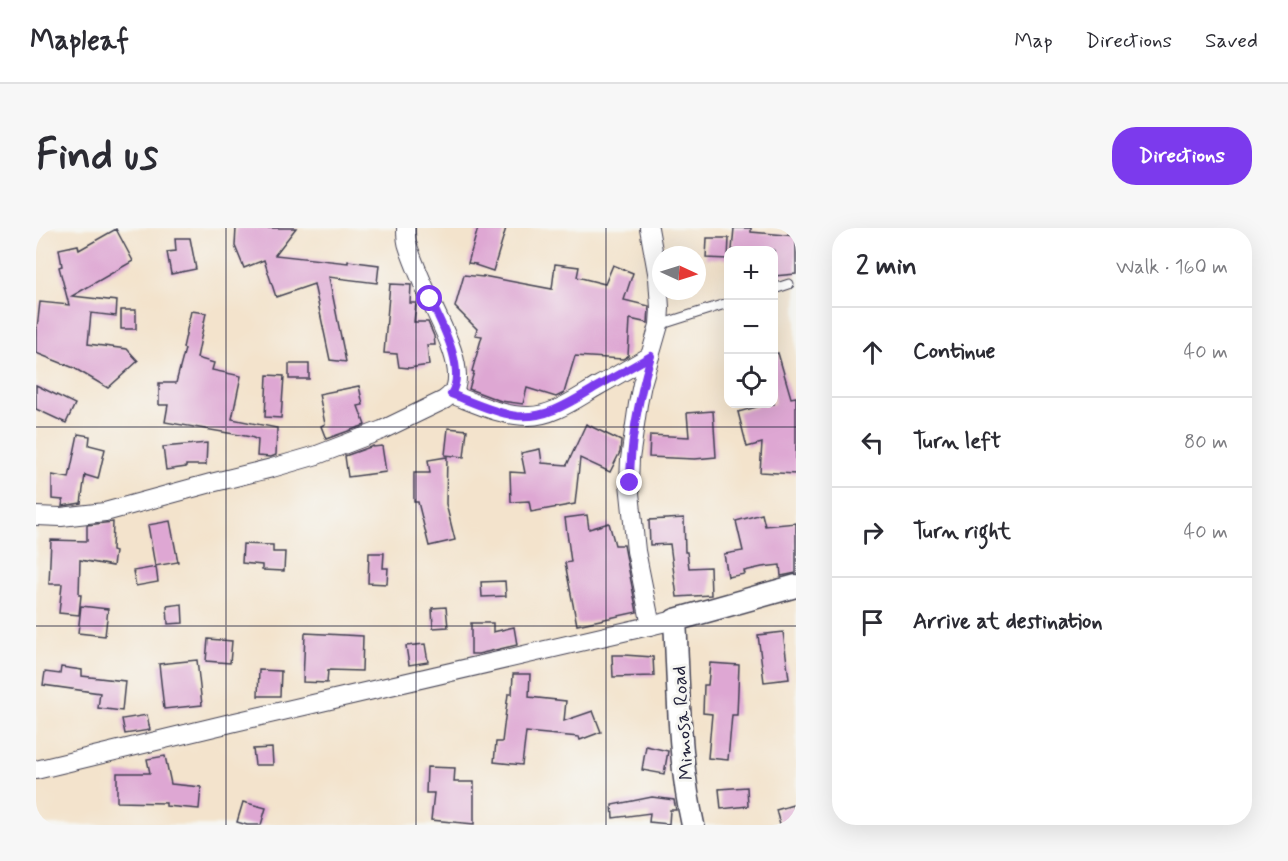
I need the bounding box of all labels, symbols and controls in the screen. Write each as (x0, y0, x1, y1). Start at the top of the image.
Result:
text: Mapleaf (30, 23, 129, 60)
text: Map (1014, 27, 1053, 55)
text: Directions (1086, 27, 1172, 55)
text: Saved (1205, 27, 1258, 55)
button: Directions (1112, 127, 1252, 185)
text: Find us (36, 129, 158, 184)
north arrow (652, 246, 706, 300)
map controls (724, 246, 778, 408)
button: + (724, 246, 778, 300)
text: 2 min (856, 250, 917, 284)
text: Walk · 160 m (1116, 254, 1228, 281)
route start (416, 285, 442, 311)
button: − (724, 300, 778, 354)
icon: ahead (856, 336, 889, 369)
text: Continue (913, 338, 995, 366)
text: 40 m (1184, 339, 1228, 366)
button: locate (724, 354, 778, 408)
icon: left (856, 426, 889, 459)
text: Turn left (913, 428, 1001, 456)
text: 80 m (1184, 429, 1228, 456)
route end (616, 469, 642, 495)
icon: right (856, 516, 889, 549)
text: Turn right (913, 518, 1011, 546)
text: 40 m (1184, 519, 1228, 546)
icon: arrive (856, 606, 889, 639)
text: Arrive at destination (913, 608, 1103, 636)
street label: Mimosa Road (666, 665, 701, 781)

